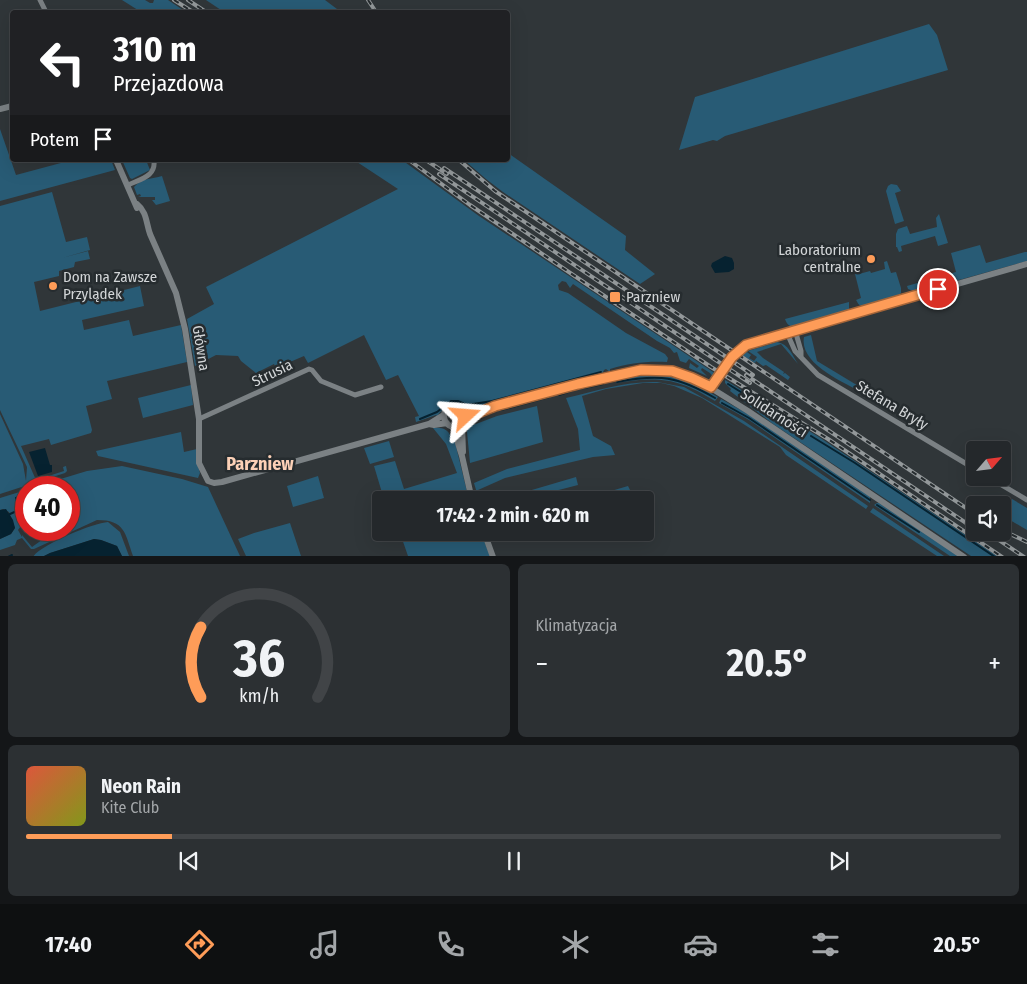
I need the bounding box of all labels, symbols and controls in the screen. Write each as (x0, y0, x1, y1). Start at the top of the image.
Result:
text: 310 m (113, 28, 197, 70)
icon: left (30, 30, 95, 95)
text: Przejazdowa (113, 70, 224, 97)
icon: arrive (89, 125, 117, 153)
text: Potem (30, 128, 79, 151)
place label: Laboratorium centralne (778, 241, 861, 276)
marker: Laboratorium centralne (865, 253, 877, 265)
place label: Dom na Zawsze Przylądek (63, 268, 157, 303)
pin (917, 268, 959, 310)
icon: arrive (924, 275, 952, 303)
marker: Dom na Zawsze Przylądek (47, 280, 59, 292)
place label: Parzniew (626, 288, 681, 306)
marker: Parzniew (608, 290, 622, 304)
street label: Główna (189, 324, 213, 372)
street label: Strusia (249, 355, 295, 391)
street label: Stefana Bryły (853, 376, 932, 434)
street label: Solidarności (737, 385, 811, 441)
position arrow (439, 389, 491, 441)
north arrow (966, 441, 1011, 486)
map controls (966, 441, 1011, 541)
district label: Parzniew (226, 453, 294, 475)
speed limit sign: 40 (15, 476, 80, 541)
button: sound (966, 496, 1011, 541)
text: 17:42 · 2 min · 620 m (437, 504, 589, 527)
text: Klimatyzacja (536, 616, 617, 635)
text: 36 (232, 627, 285, 690)
text: 20.5° (726, 640, 810, 686)
text: − (536, 647, 548, 680)
text: + (988, 647, 1001, 680)
text: km/h (239, 685, 279, 707)
text: Neon Rain (101, 775, 181, 798)
text: Kite Club (101, 798, 159, 817)
icon: previous (175, 847, 203, 875)
icon: pause (500, 847, 528, 875)
icon: next (825, 847, 853, 875)
icon: directions (182, 927, 217, 962)
icon: music (307, 927, 342, 962)
icon: phone (433, 927, 468, 962)
icon: climate (558, 927, 593, 962)
icon: car (683, 927, 718, 962)
icon: filters (808, 927, 843, 962)
text: 17:40 (45, 931, 92, 958)
text: 20.5° (933, 931, 982, 958)

